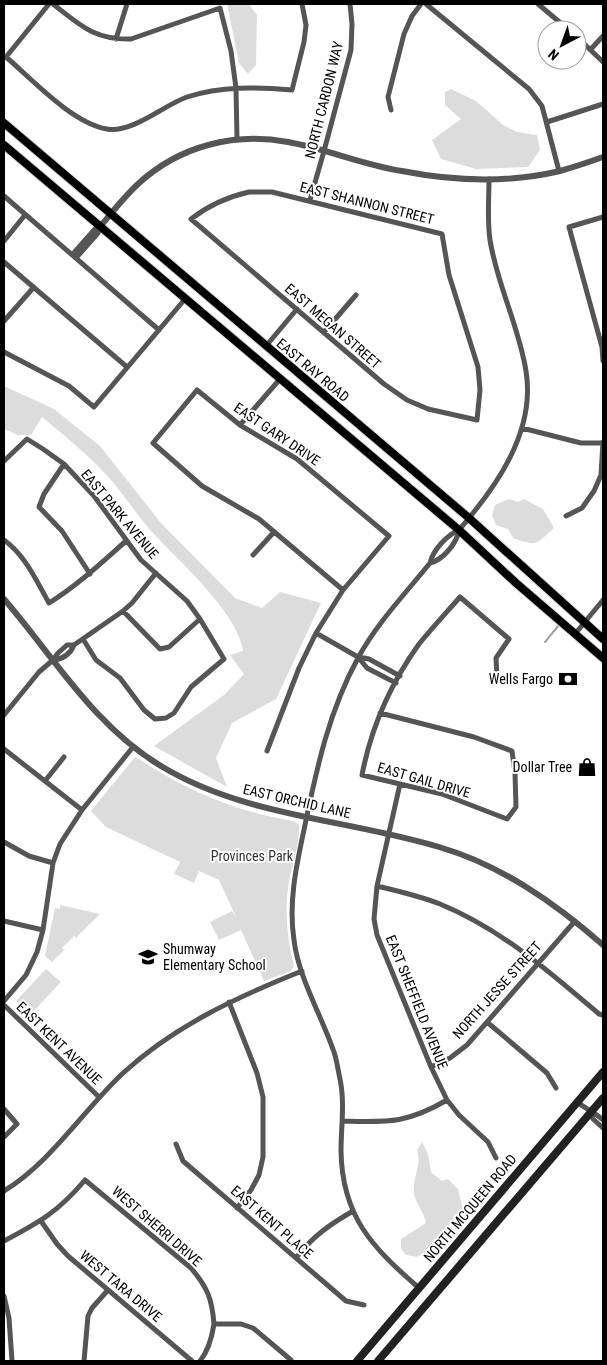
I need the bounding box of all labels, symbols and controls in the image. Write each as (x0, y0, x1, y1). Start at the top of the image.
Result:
north arrow (537, 20, 587, 70)
street label: NORTH CARDON WAY (302, 39, 346, 160)
text: N (545, 46, 562, 64)
street label: EAST SHANNON STREET (298, 179, 436, 227)
street label: EAST MEGAN STREET (282, 280, 384, 372)
street label: EAST RAY ROAD (273, 335, 353, 405)
street label: EAST GARY DRIVE (231, 399, 323, 469)
street label: EAST PARK AVENUE (78, 466, 162, 562)
bank icon: Wells Fargo (557, 668, 579, 690)
place label: Wells Fargo (489, 671, 553, 687)
shop icon: Dollar Tree (576, 756, 598, 778)
street label: EAST GAIL DRIVE (376, 759, 472, 801)
place label: Dollar Tree (513, 759, 572, 775)
street label: EAST ORCHID LANE (242, 781, 353, 821)
park label: Provinces Park (211, 848, 294, 864)
street label: EAST SHEFFIELD AVENUE (383, 933, 451, 1071)
street label: NORTH JESSE STREET (449, 938, 545, 1042)
place label: Shumway Elementary School (163, 941, 266, 973)
school or university icon: Shumway Elementary School (137, 946, 159, 968)
street label: EAST KENT AVENUE (13, 998, 105, 1088)
street label: NORTH MCQUEEN ROAD (420, 1151, 520, 1265)
street label: EAST KENT PLACE (228, 1182, 316, 1262)
street label: WEST SHERRI DRIVE (109, 1183, 205, 1269)
street label: WEST TARA DRIVE (77, 1247, 165, 1325)

